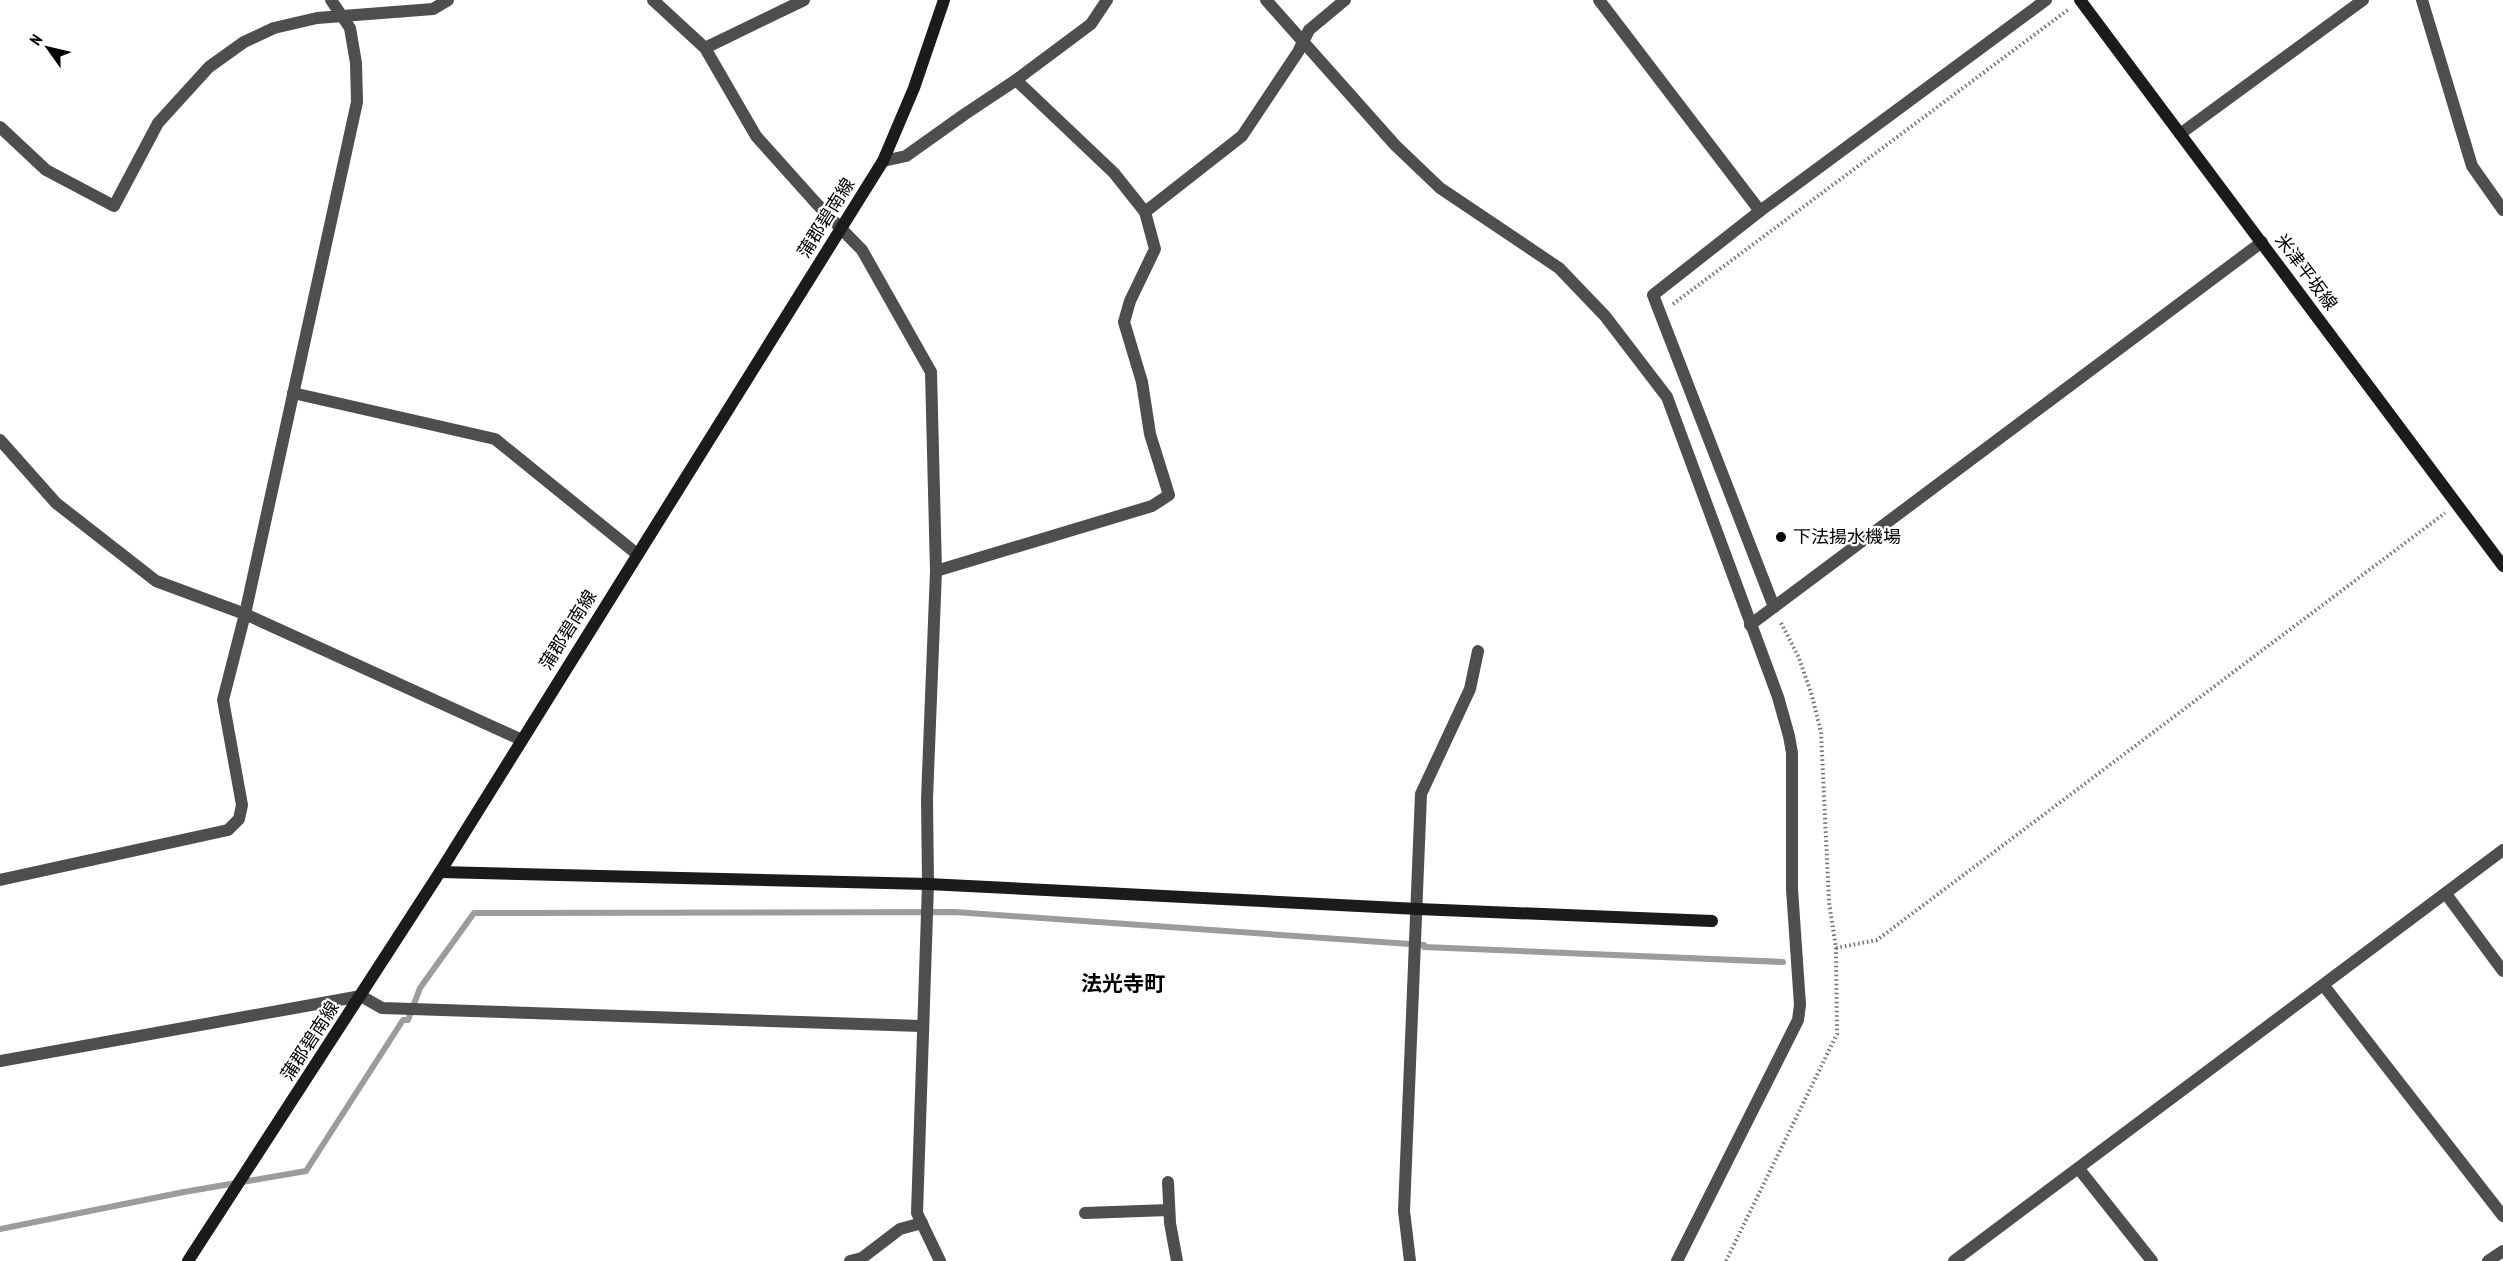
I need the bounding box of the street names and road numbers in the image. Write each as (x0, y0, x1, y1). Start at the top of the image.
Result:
street label: 蒲郡碧南線 (792, 173, 859, 262)
street label: 米津平坂線 (2270, 229, 2343, 315)
street label: 蒲郡碧南線 (534, 585, 601, 674)
street label: 蒲郡碧南線 (275, 997, 344, 1085)

